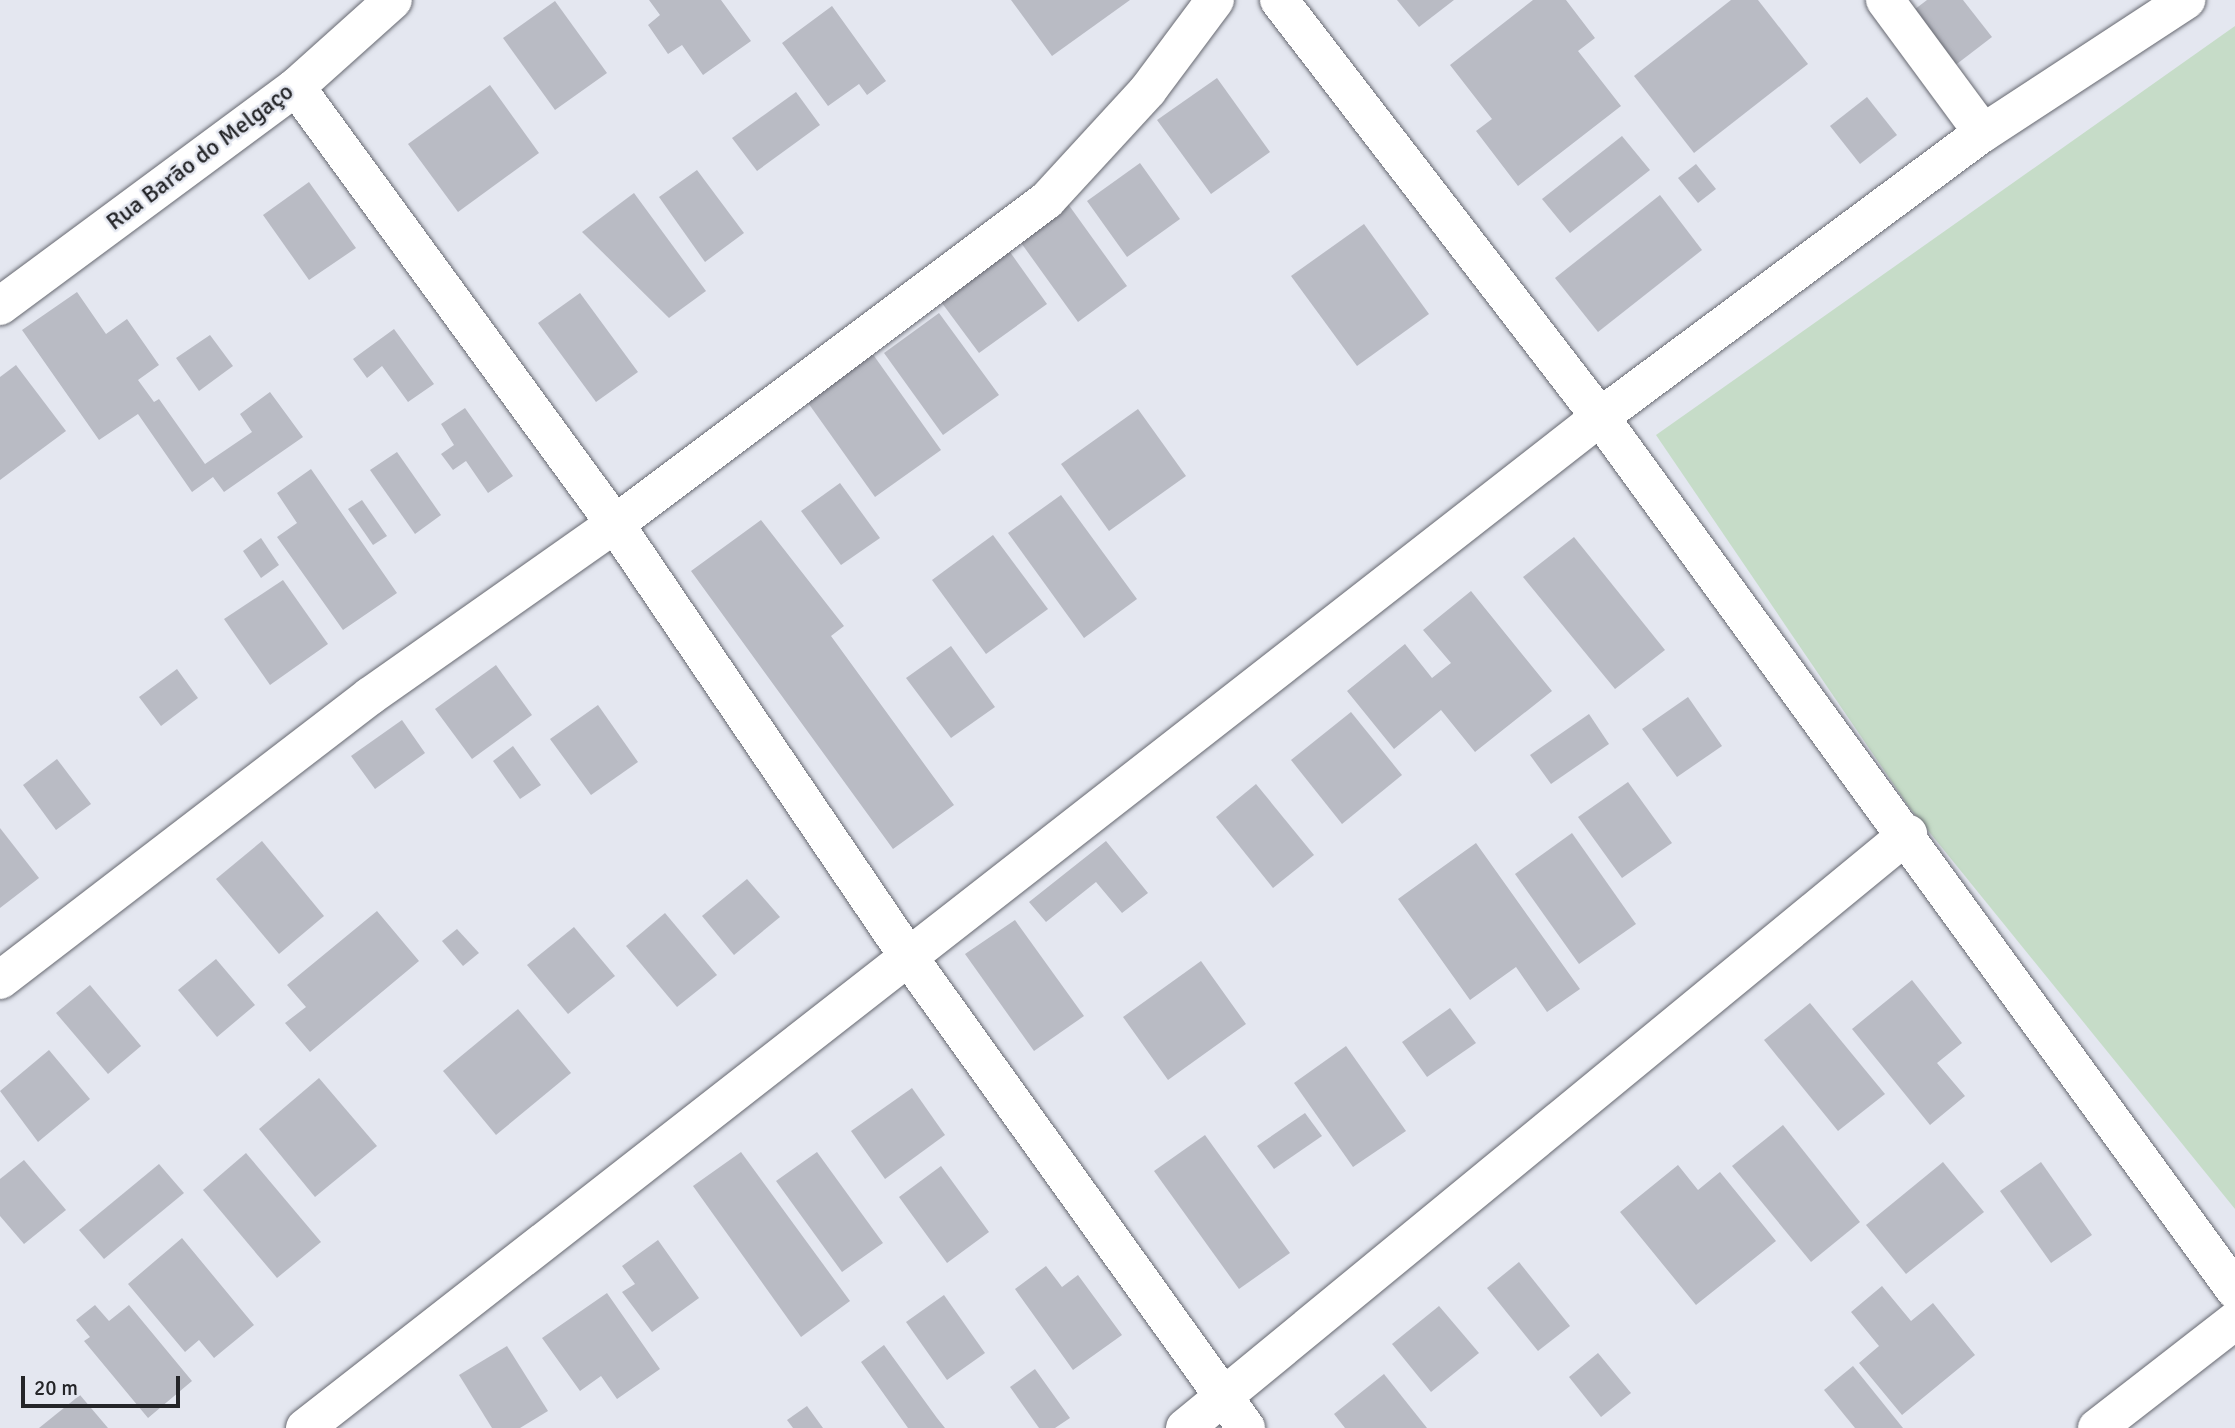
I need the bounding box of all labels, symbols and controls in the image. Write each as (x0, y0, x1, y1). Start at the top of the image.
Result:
street label: Rua Barão do Melgaço (101, 77, 299, 237)
scale bar (24, 1362, 184, 1406)
text: 20 m (34, 1375, 78, 1401)

